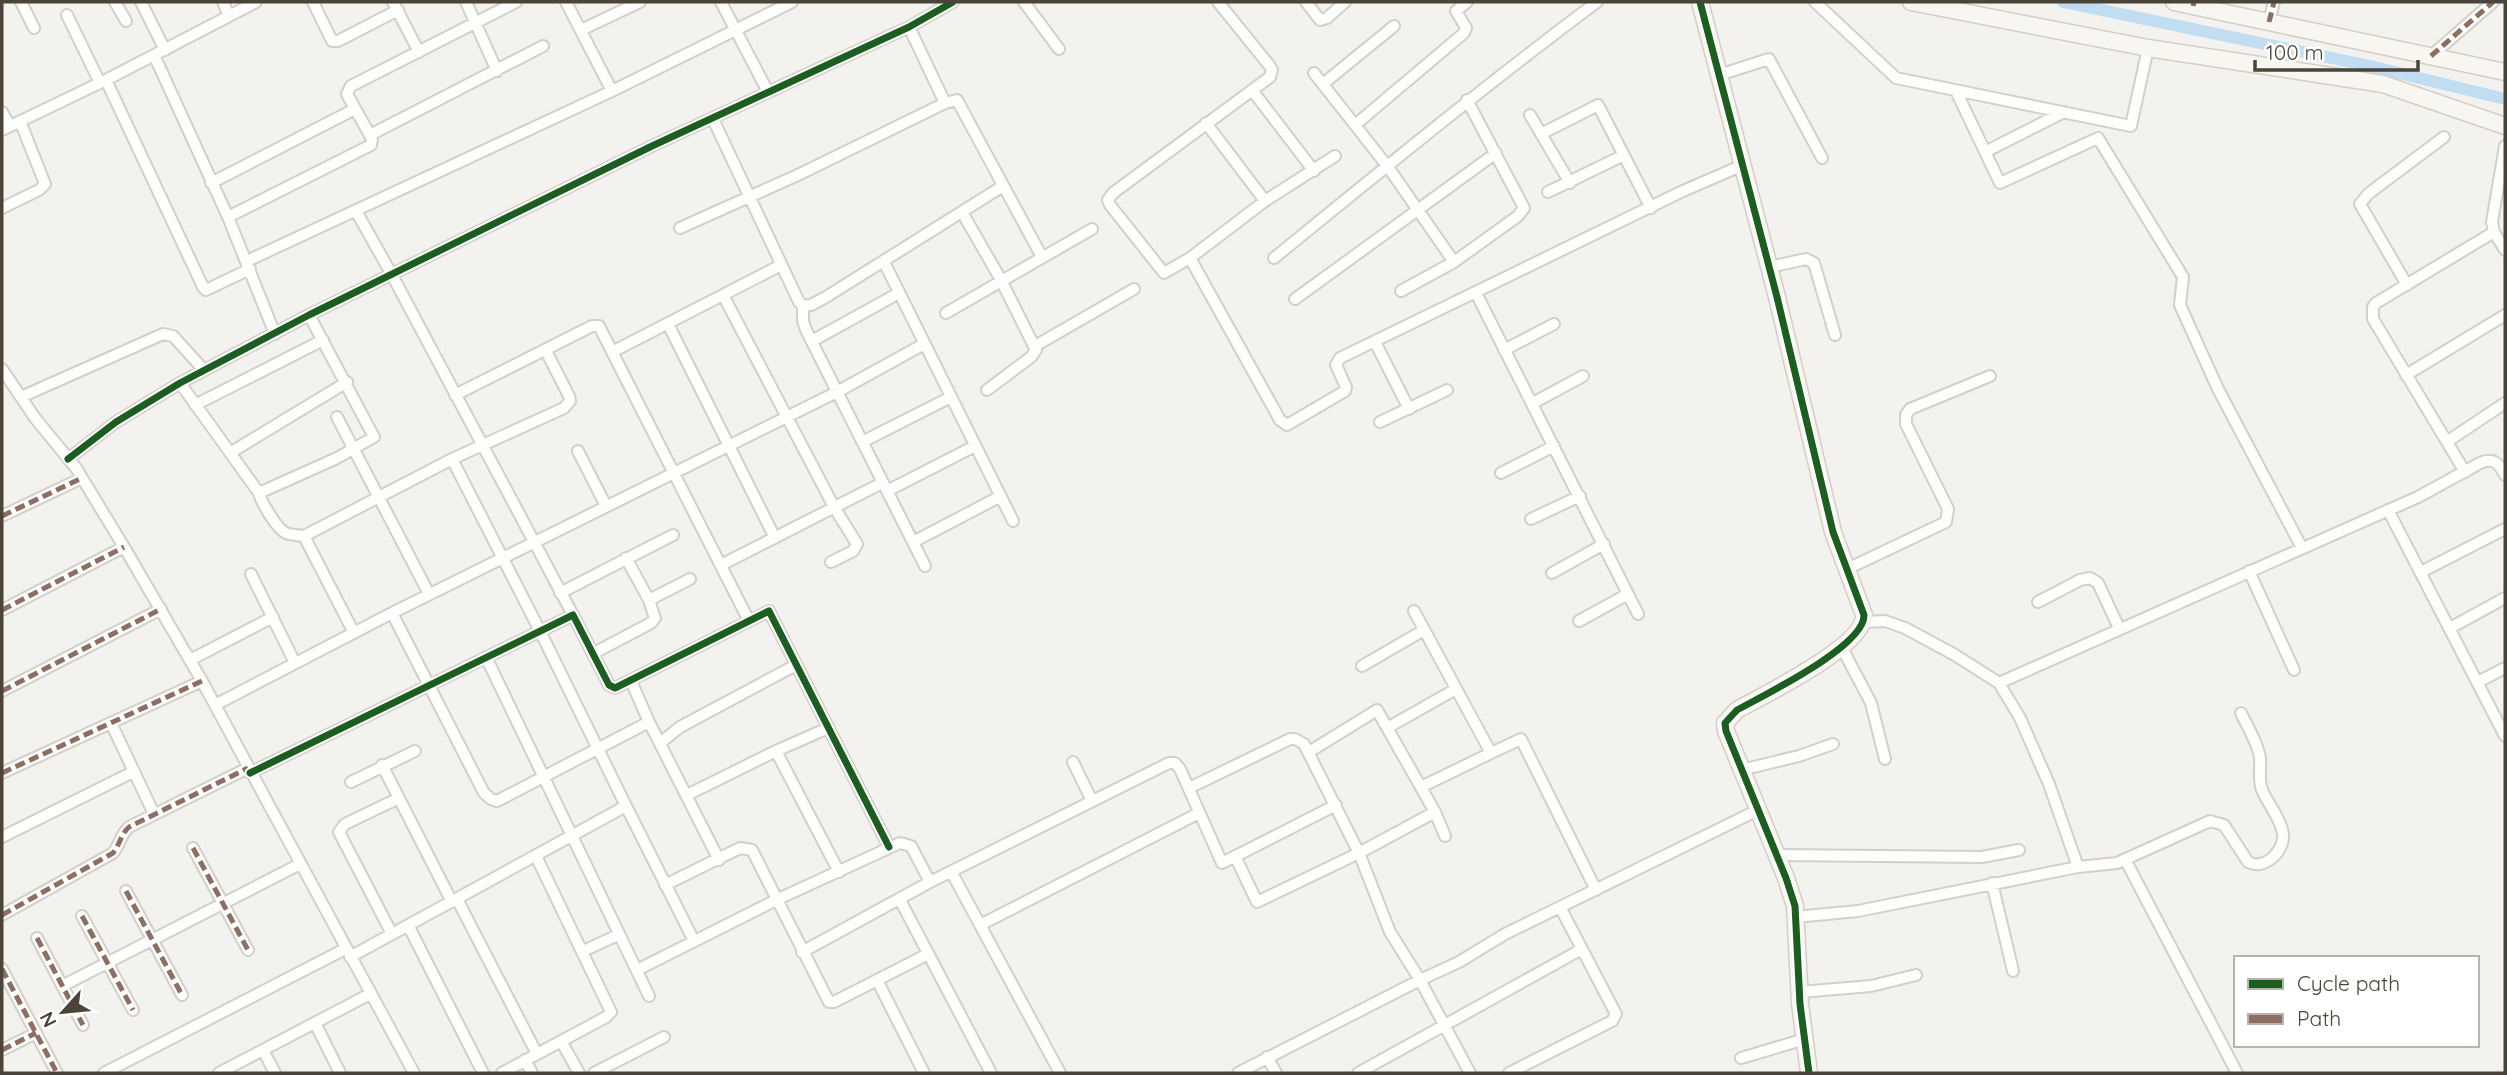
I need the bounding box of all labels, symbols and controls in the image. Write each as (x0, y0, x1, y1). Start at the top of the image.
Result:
scale bar (2255, 28, 2418, 72)
text: 100 m (2266, 39, 2324, 65)
legend (2234, 956, 2479, 1047)
text: Cycle path (2297, 970, 2400, 996)
north arrow (28, 977, 98, 1047)
text: Path (2297, 1005, 2341, 1031)
text: N (34, 1008, 62, 1031)

